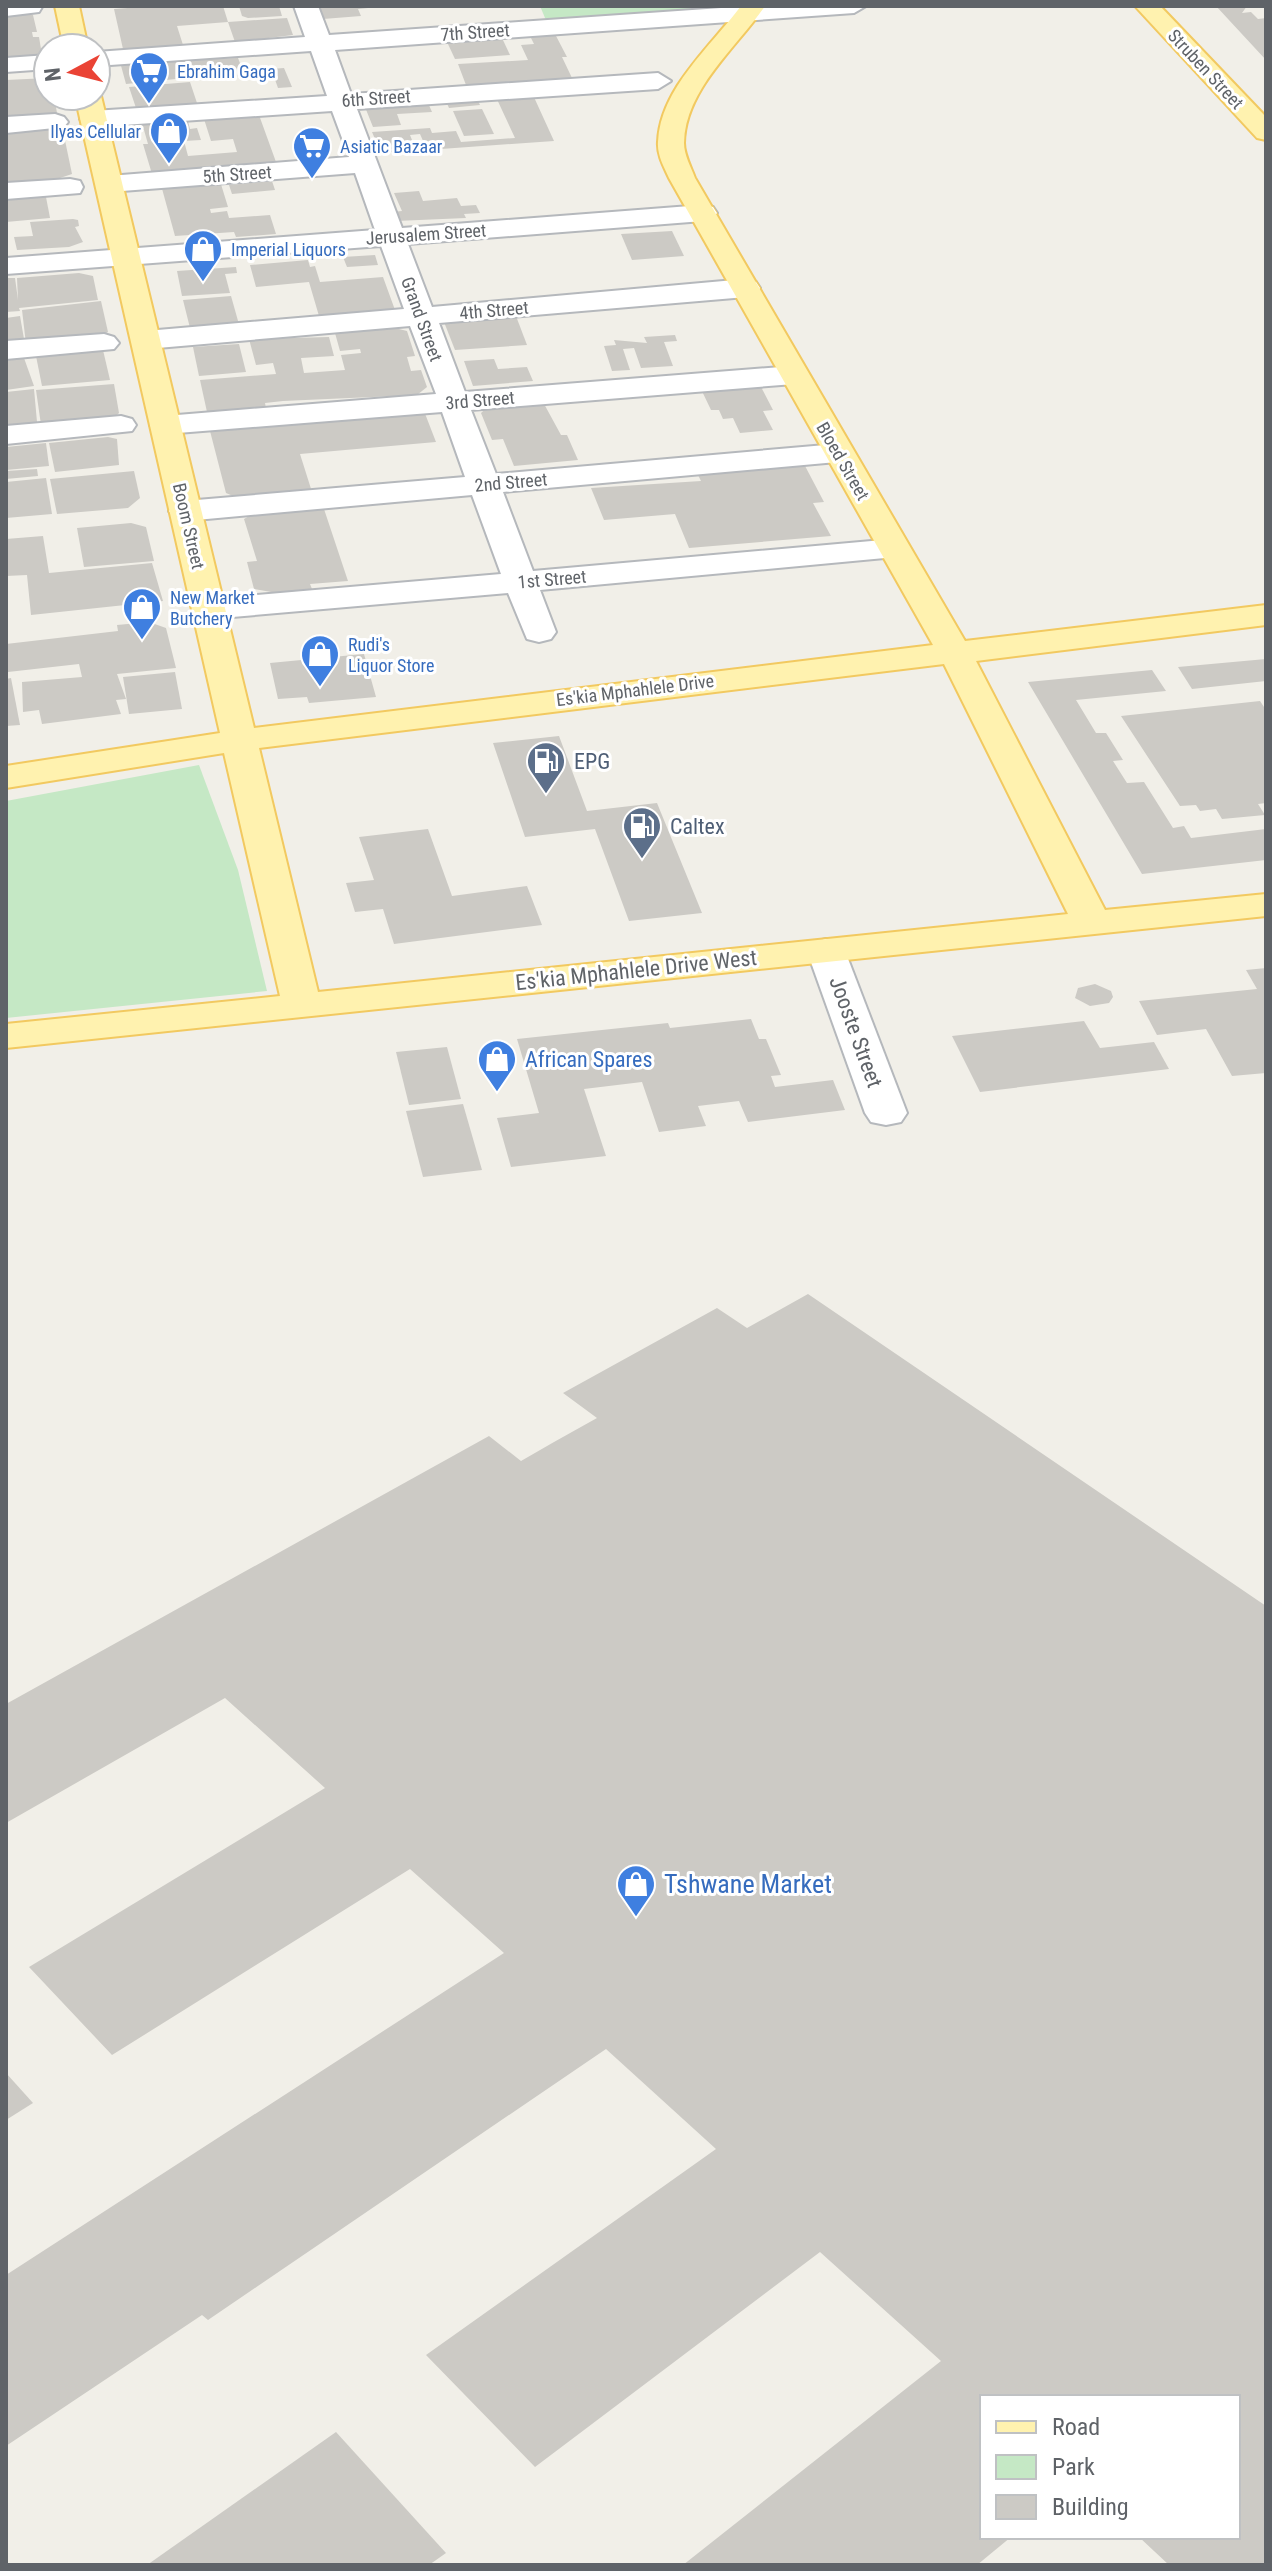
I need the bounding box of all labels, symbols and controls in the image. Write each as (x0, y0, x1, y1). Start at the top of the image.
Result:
street label: 7th Street (440, 19, 510, 45)
street label: Struben Street (1164, 25, 1248, 113)
north arrow (32, 32, 112, 112)
supermarket icon: Ebrahim Gaga (128, 50, 170, 105)
place label: Ebrahim Gaga (177, 61, 276, 82)
text: N (39, 66, 66, 83)
street label: 6th Street (341, 85, 411, 111)
shop icon: Ilyas Cellular (148, 110, 190, 165)
place label: Ilyas Cellular (50, 121, 142, 142)
supermarket icon: Asiatic Bazaar (291, 125, 333, 180)
place label: Asiatic Bazaar (340, 136, 443, 157)
street label: 5th Street (202, 161, 272, 187)
street label: Jerusalem Street (365, 219, 487, 249)
shop icon: Imperial Liquors (182, 228, 224, 283)
place label: Imperial Liquors (231, 239, 346, 260)
street label: Grand Street (397, 274, 447, 364)
street label: 4th Street (459, 297, 529, 323)
street label: 3rd Street (444, 387, 516, 413)
street label: Bloed Street (812, 418, 874, 504)
street label: 2nd Street (474, 468, 548, 496)
street label: Boom Street (169, 481, 209, 571)
street label: 1st Street (517, 566, 587, 592)
shop icon: New Market Butchery (121, 586, 163, 641)
place label: New Market Butchery (170, 587, 255, 629)
shop icon: Rudi's Liquor Store (299, 633, 341, 688)
place label: Rudi's Liquor Store (348, 634, 434, 676)
street label: Es'kia Mphahlele Drive (555, 670, 715, 710)
fuel station icon: EPG (525, 740, 567, 795)
place label: EPG (574, 749, 610, 774)
fuel station icon: Caltex (621, 805, 663, 860)
place label: Caltex (670, 814, 725, 839)
street label: Es'kia Mphahlele Drive West (514, 945, 758, 995)
street label: Jooste Street (824, 973, 888, 1091)
shop icon: African Spares (476, 1038, 518, 1093)
place label: African Spares (525, 1047, 652, 1072)
shop icon: Tshwane Market (615, 1863, 657, 1918)
place label: Tshwane Market (664, 1869, 832, 1899)
legend (980, 2395, 1240, 2539)
text: Road (1052, 2413, 1100, 2441)
text: Park (1052, 2453, 1095, 2481)
text: Building (1052, 2493, 1129, 2521)

